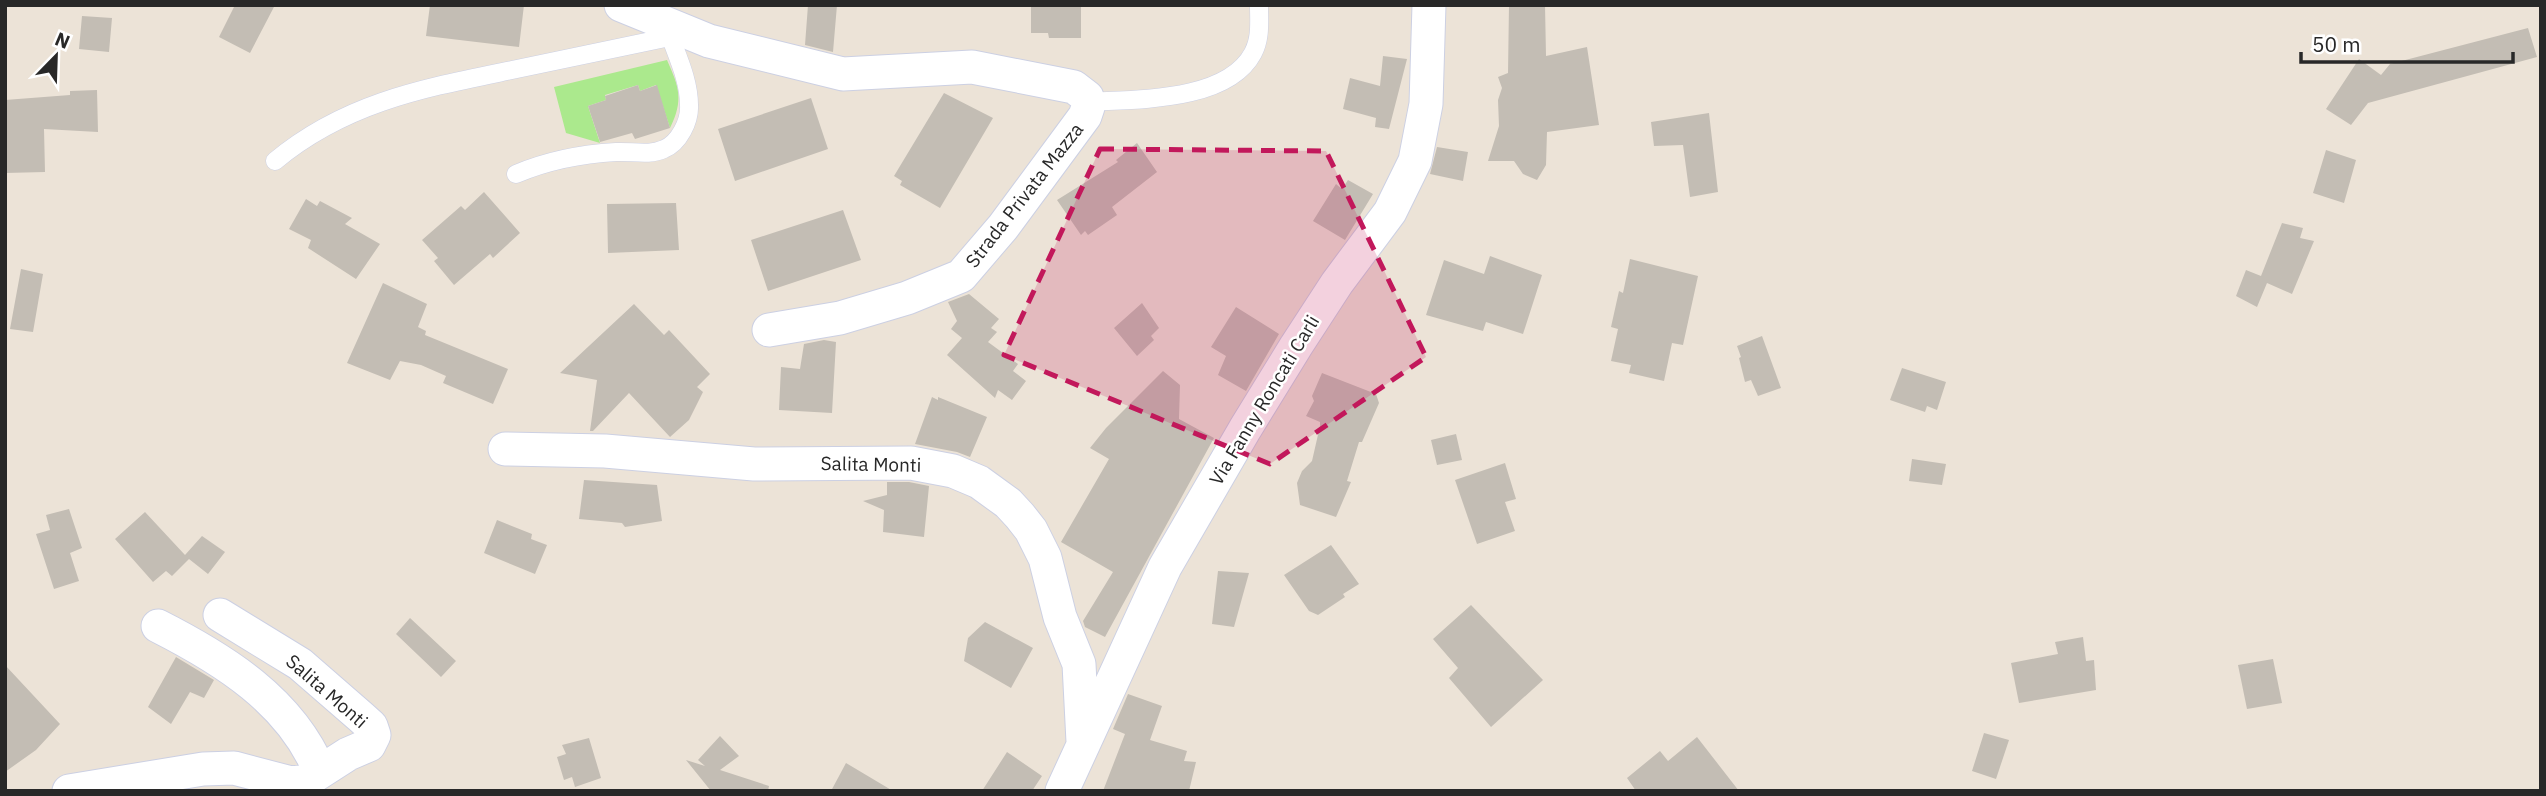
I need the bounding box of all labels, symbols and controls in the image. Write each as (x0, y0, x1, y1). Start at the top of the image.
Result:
north arrow (21, 21, 91, 91)
scale bar (2301, 21, 2513, 65)
text: N (52, 27, 74, 54)
text: 50 m (2312, 30, 2361, 58)
street label: Strada Privata Mazza (960, 118, 1088, 272)
street label: Via Fanny Roncati Carli (1204, 311, 1324, 489)
street label: Salita Monti (820, 451, 922, 477)
street label: Salita Monti (281, 649, 373, 733)

